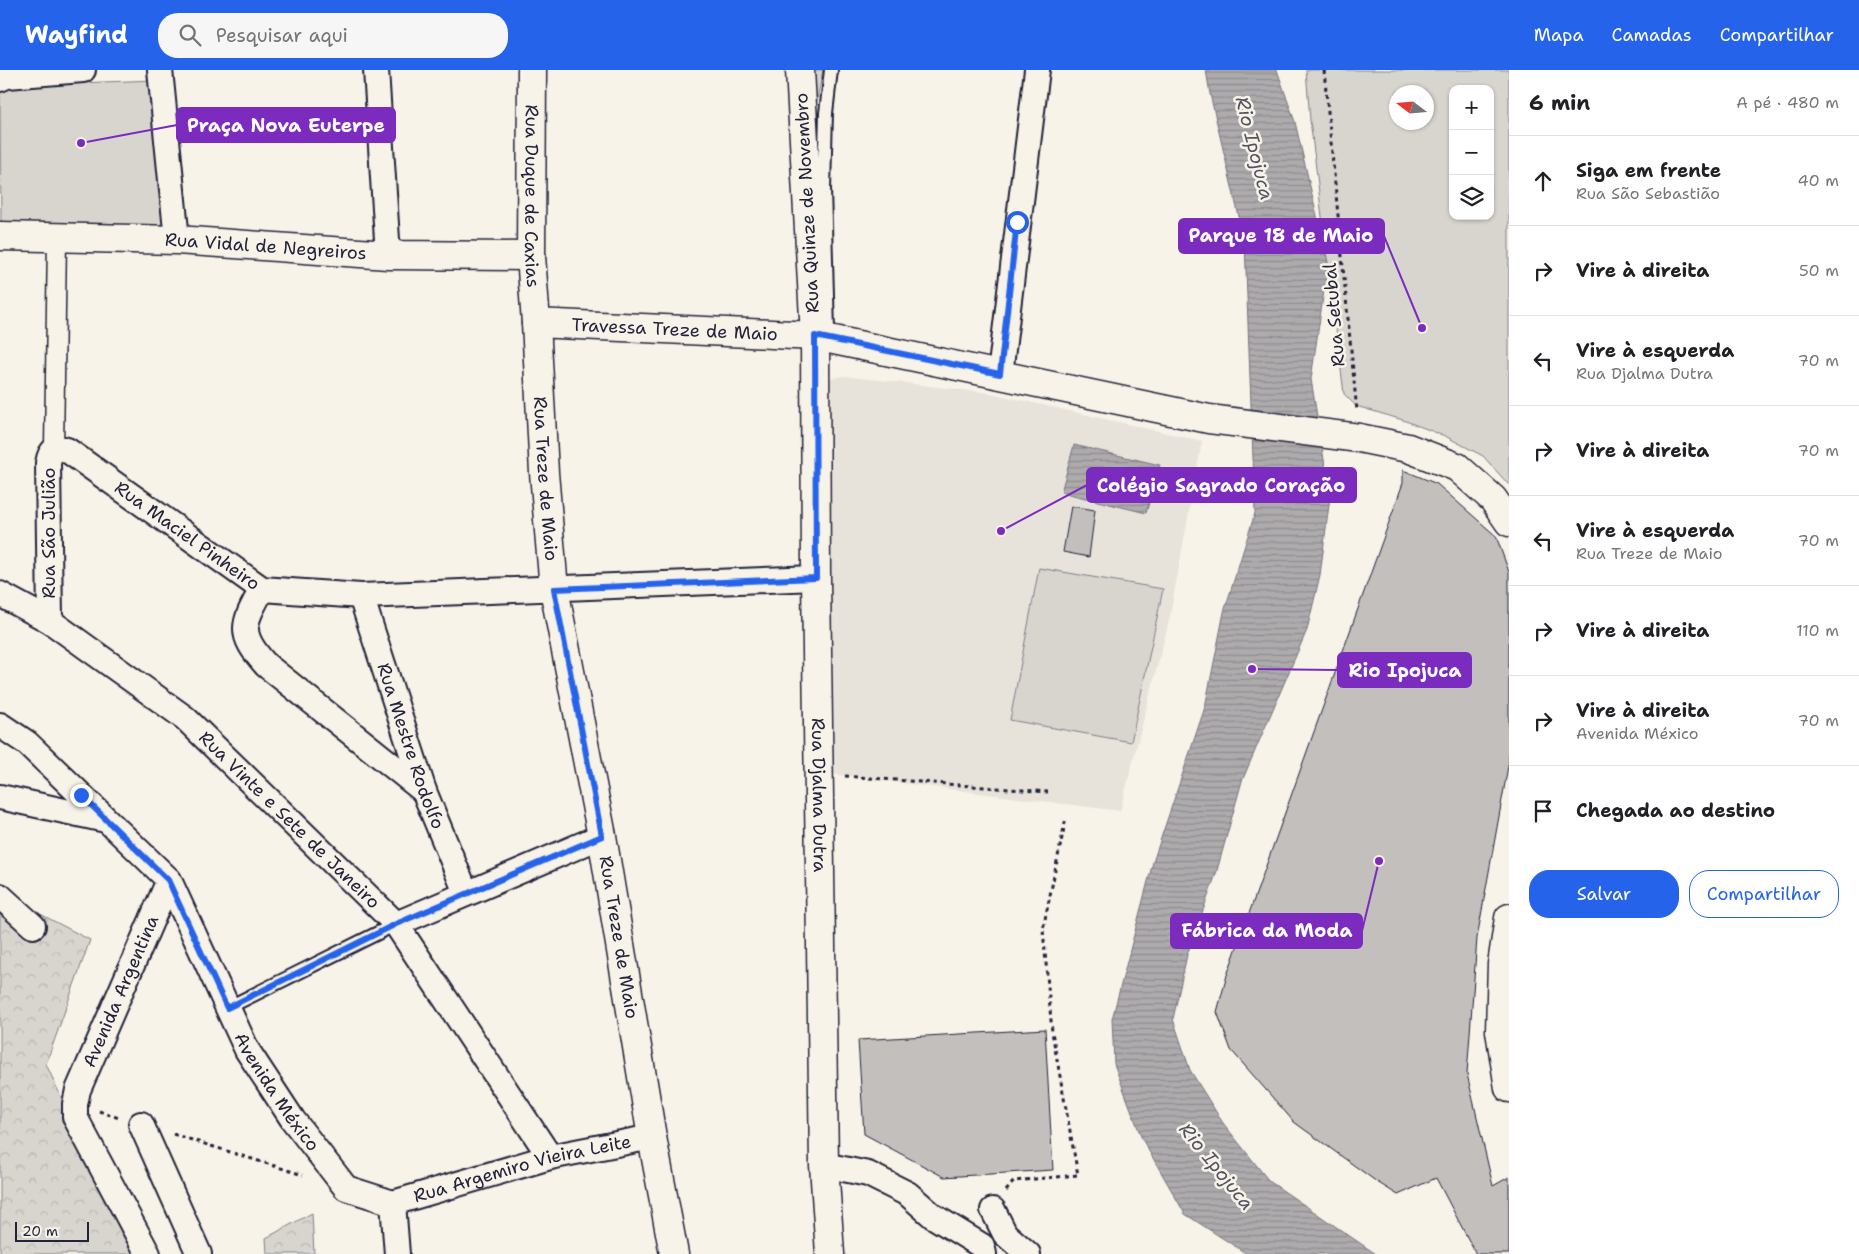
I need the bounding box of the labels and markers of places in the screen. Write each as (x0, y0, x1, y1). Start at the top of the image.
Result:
callout: Praça Nova Euterpe (177, 108, 395, 142)
callout: Parque 18 de Maio (1179, 219, 1384, 253)
callout: Colégio Sagrado Coração (1087, 468, 1356, 502)
callout: Rio Ipojuca (1338, 653, 1471, 687)
callout: Fábrica da Moda (1171, 914, 1362, 948)

